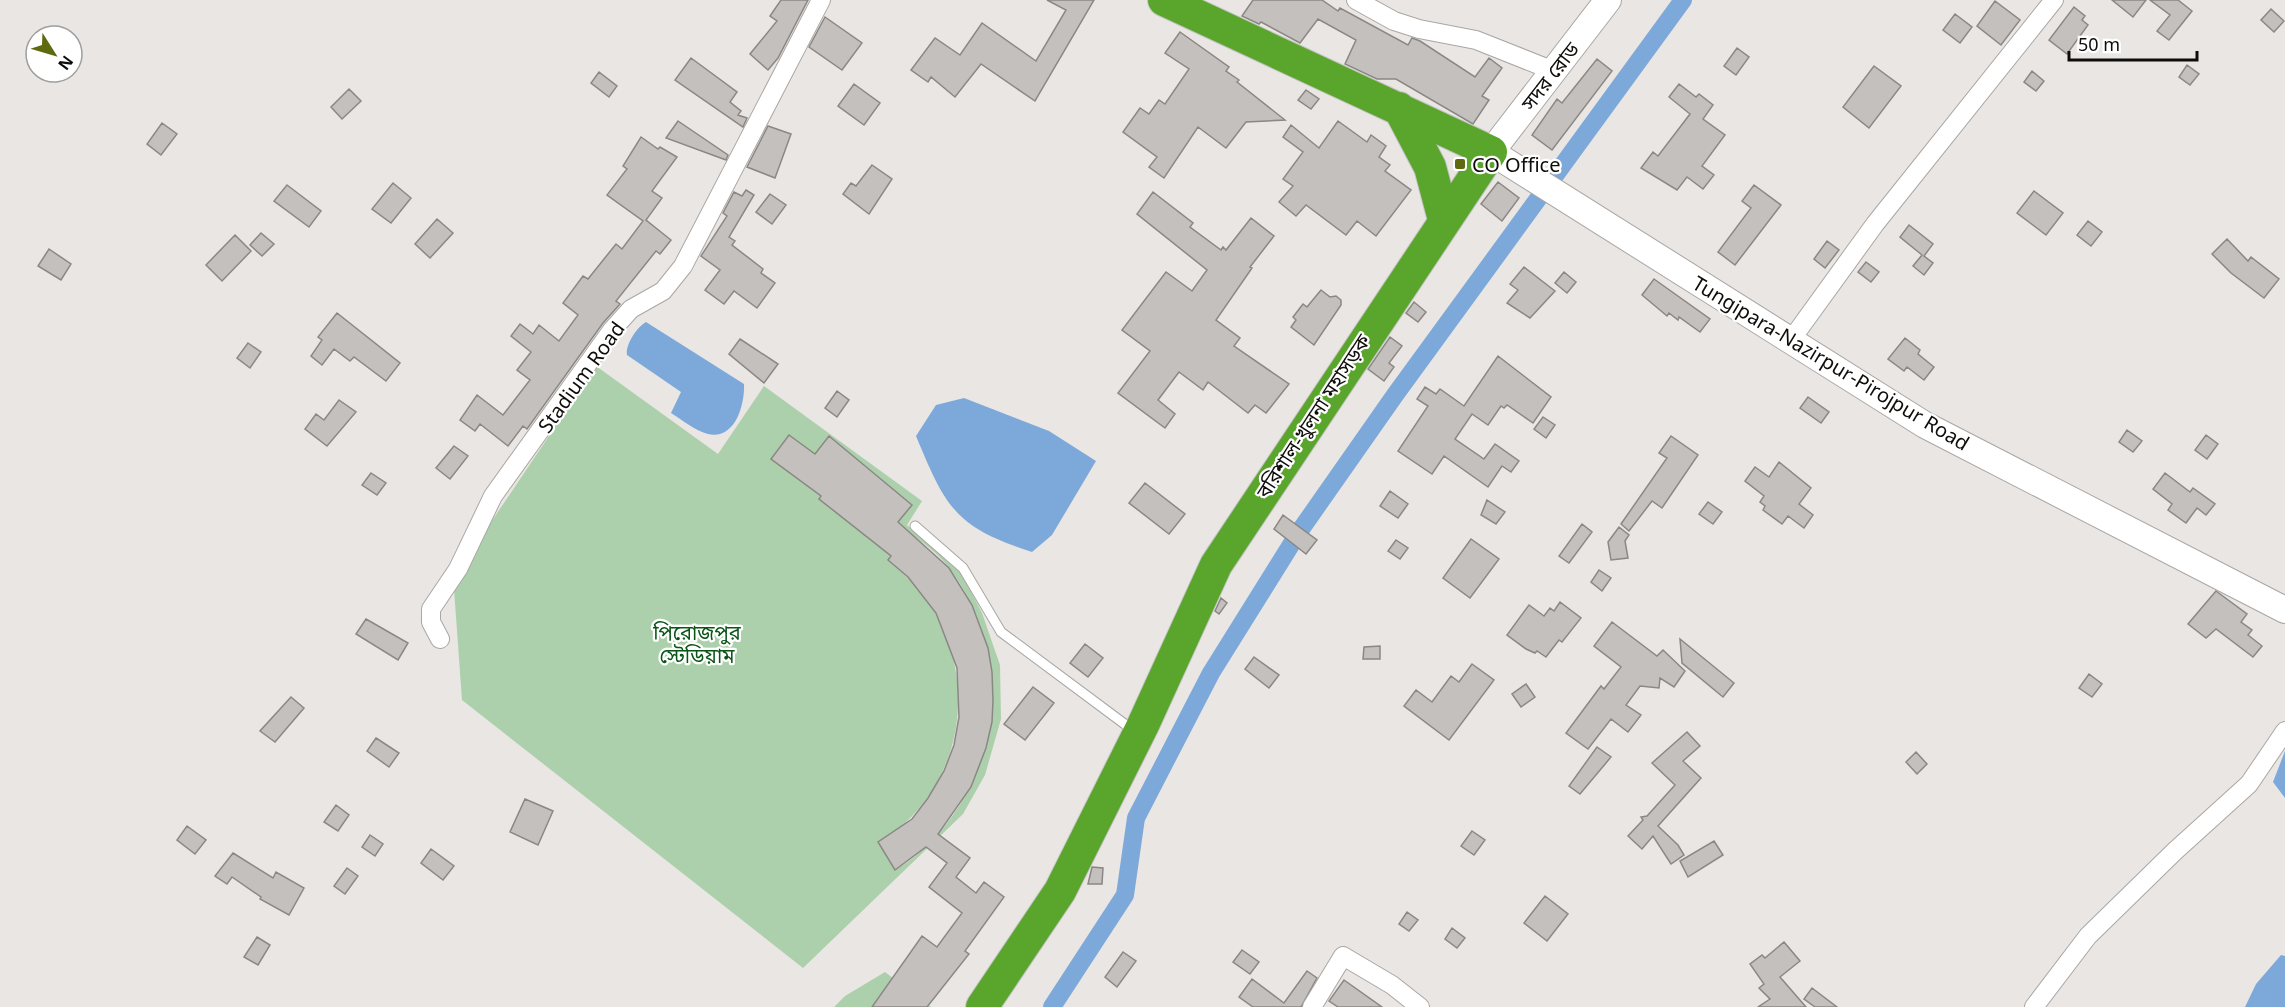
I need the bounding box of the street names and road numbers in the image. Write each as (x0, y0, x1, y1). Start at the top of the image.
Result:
street label: সদর রোড (1514, 36, 1586, 116)
street label: Tungipara-Nazirpur-Pirojpur Road (1688, 269, 1974, 457)
street label: Stadium Road (532, 316, 630, 438)
street label: বরিশাল-খুলনা মহাসড়ক (1249, 328, 1377, 504)

